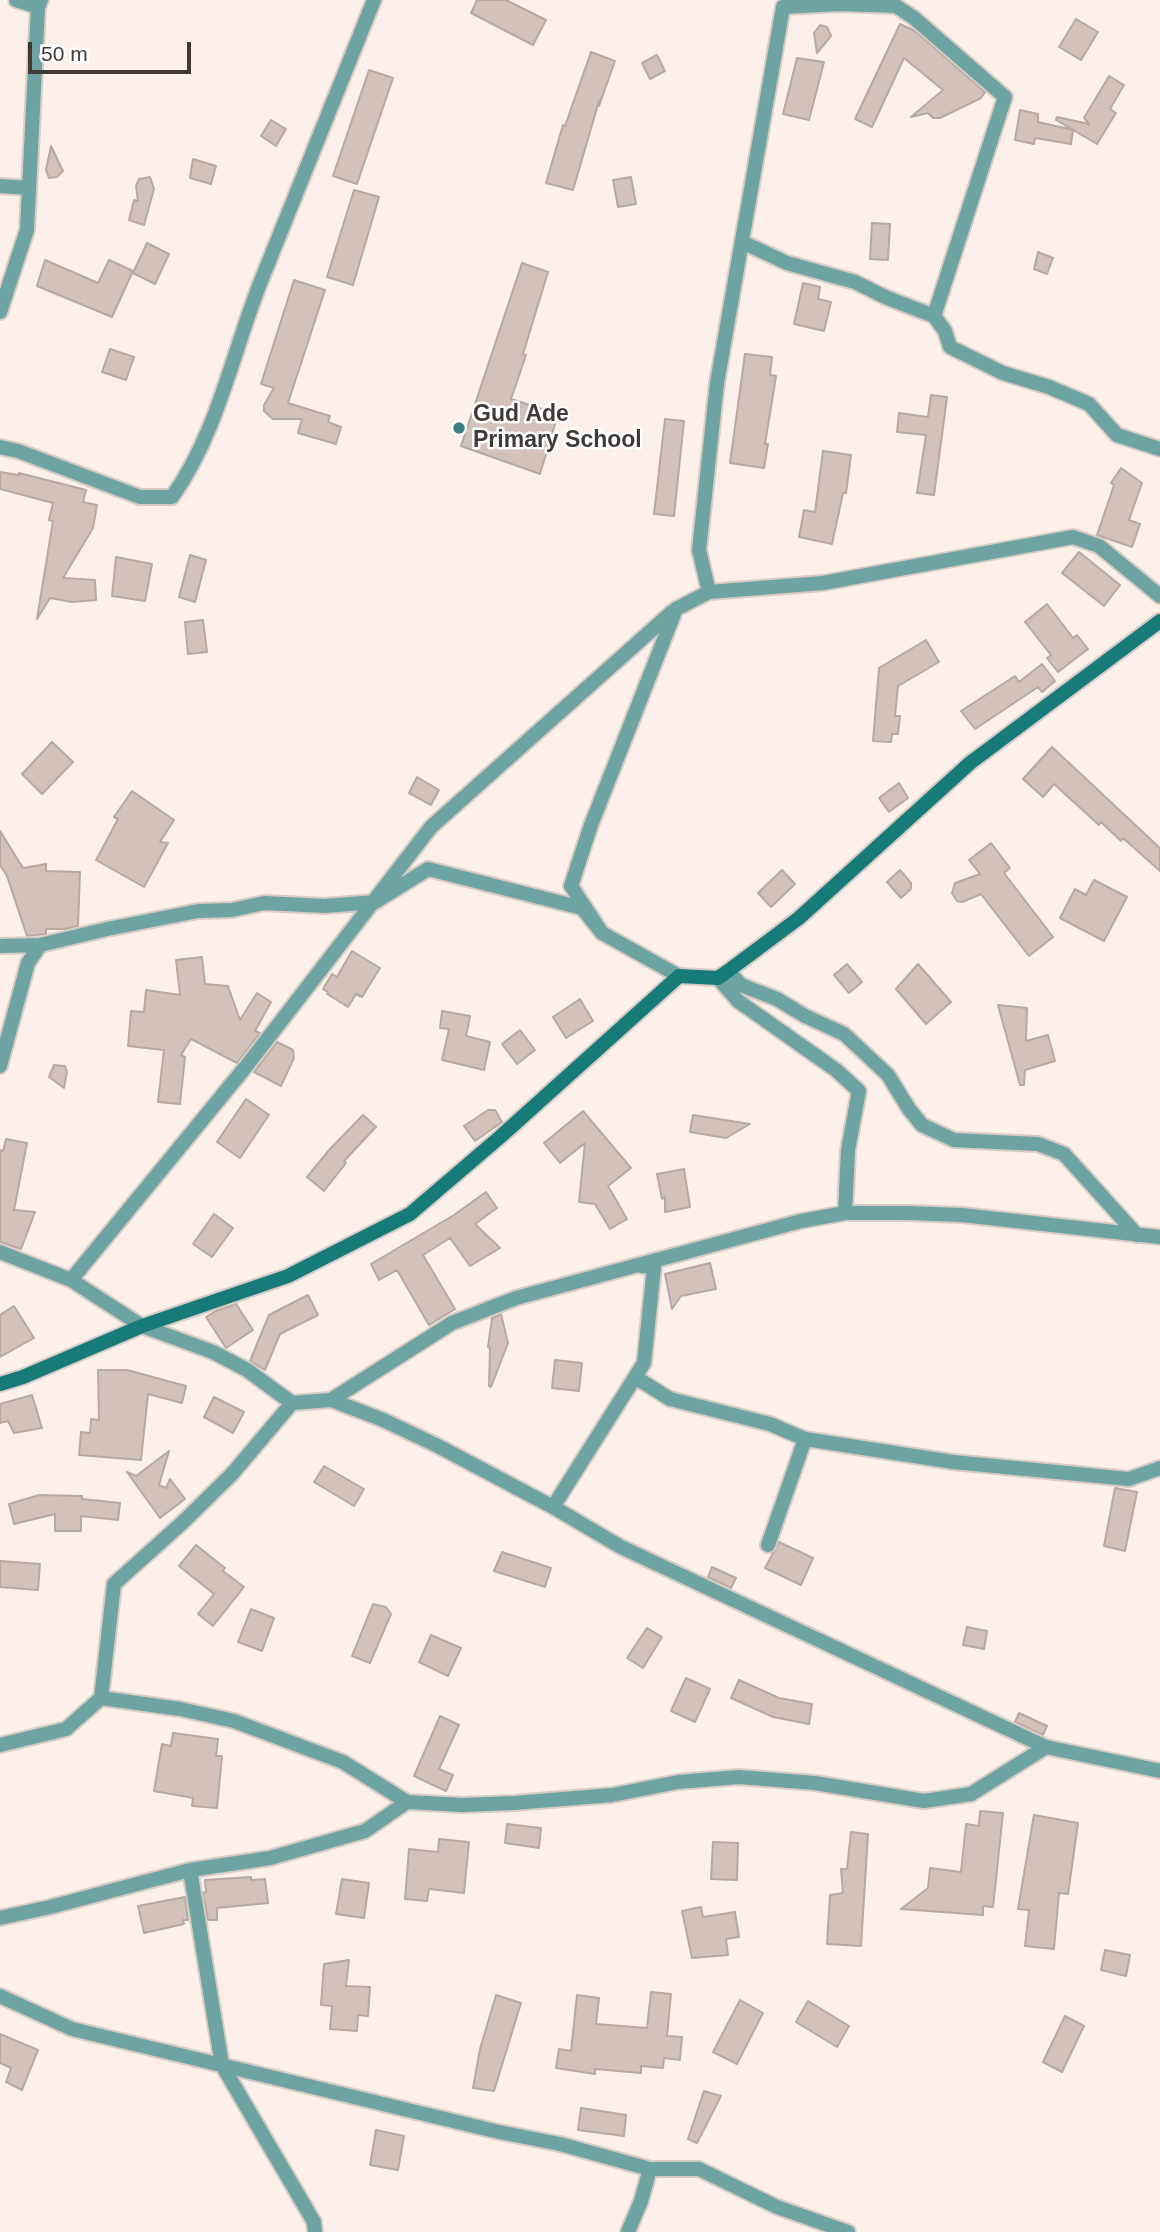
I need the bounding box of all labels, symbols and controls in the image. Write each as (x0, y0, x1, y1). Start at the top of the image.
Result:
scale bar (32, 28, 194, 72)
text: 50 m (41, 42, 88, 65)
place label: Gud Ade Primary School (473, 401, 642, 455)
marker: Gud Ade Primary School (451, 420, 467, 436)

